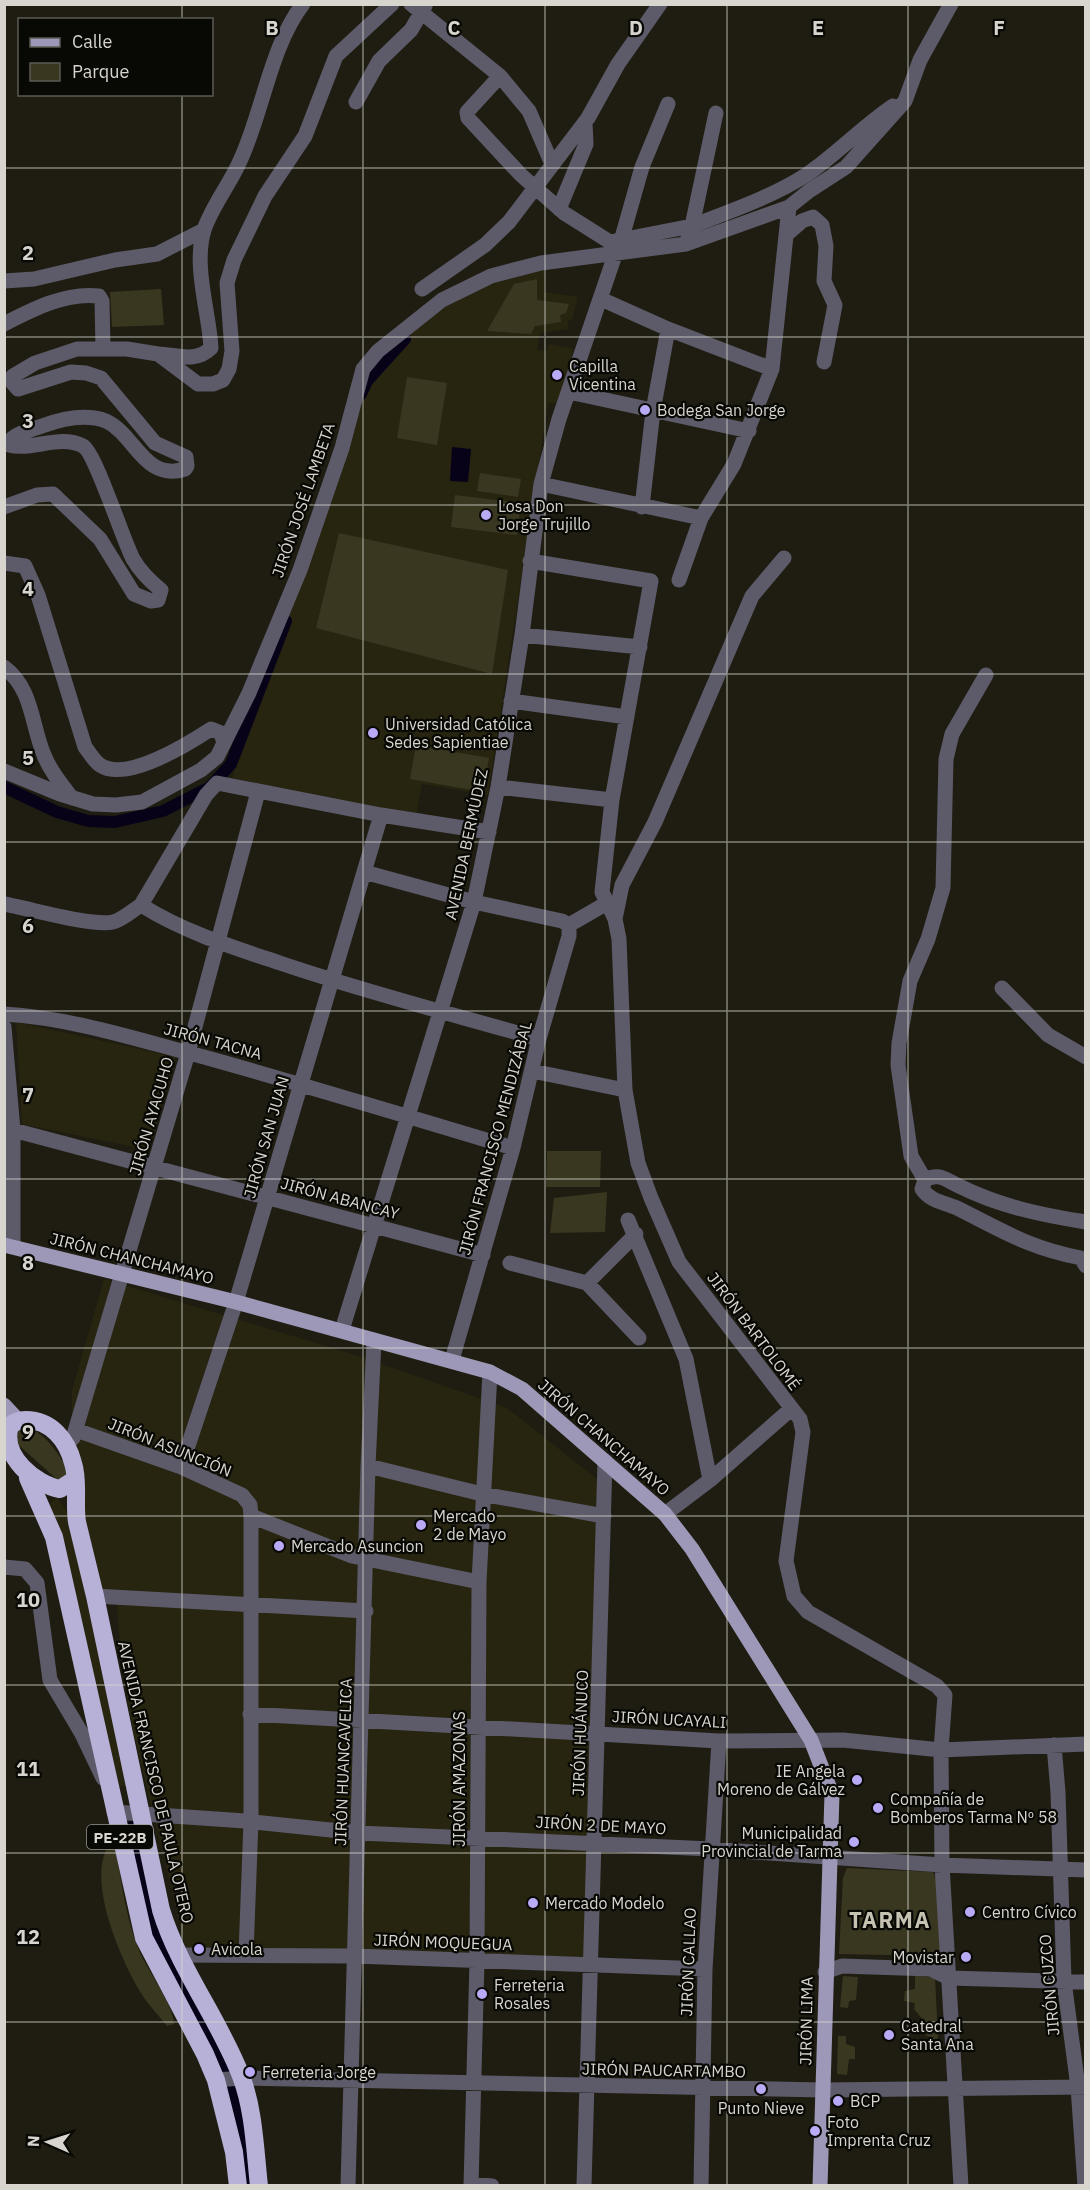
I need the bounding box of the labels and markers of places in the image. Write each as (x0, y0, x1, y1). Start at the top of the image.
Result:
place label: Capilla Vicentina (569, 356, 636, 394)
marker: Capilla Vicentina (550, 368, 564, 382)
place label: Bodega San Jorge (657, 400, 786, 420)
marker: Bodega San Jorge (638, 403, 652, 417)
place label: Losa Don Jorge Trujillo (498, 496, 591, 534)
marker: Losa Don Jorge Trujillo (479, 508, 493, 522)
place label: Universidad Católica Sedes Sapientiae (385, 714, 532, 752)
marker: Universidad Católica Sedes Sapientiae (366, 726, 380, 740)
place label: Mercado 2 de Mayo (433, 1506, 507, 1544)
marker: Mercado 2 de Mayo (414, 1518, 428, 1532)
place label: Mercado Asuncion (291, 1536, 424, 1556)
marker: Mercado Asuncion (272, 1539, 286, 1553)
place label: IE Angela Moreno de Gálvez (717, 1761, 845, 1799)
marker: IE Angela Moreno de Gálvez (850, 1773, 864, 1787)
place label: Compañía de Bomberos Tarma Nº 58 (890, 1789, 1057, 1827)
marker: Compañía de Bomberos Tarma Nº 58 (871, 1801, 885, 1815)
place label: Municipalidad Provincial de Tarma (701, 1823, 842, 1861)
marker: Municipalidad Provincial de Tarma (847, 1835, 861, 1849)
place label: Mercado Modelo (545, 1893, 665, 1913)
marker: Mercado Modelo (526, 1896, 540, 1910)
place label: Centro Cívico (982, 1902, 1077, 1922)
marker: Centro Cívico (963, 1905, 977, 1919)
place label: Avicola (211, 1939, 263, 1959)
marker: Avicola (192, 1942, 206, 1956)
place label: Movistar (893, 1947, 954, 1967)
marker: Movistar (959, 1950, 973, 1964)
place label: Ferreteria Rosales (494, 1975, 565, 2013)
marker: Ferreteria Rosales (475, 1987, 489, 2001)
place label: Catedral Santa Ana (901, 2016, 974, 2054)
marker: Catedral Santa Ana (882, 2028, 896, 2042)
place label: Ferreteria Jorge (262, 2062, 376, 2082)
marker: Ferreteria Jorge (243, 2065, 257, 2079)
marker: Punto Nieve (754, 2082, 768, 2096)
place label: BCP (850, 2091, 880, 2111)
marker: BCP (831, 2094, 845, 2108)
place label: Punto Nieve (718, 2098, 805, 2118)
place label: Foto Imprenta Cruz (827, 2112, 931, 2150)
marker: Foto Imprenta Cruz (808, 2124, 822, 2138)

